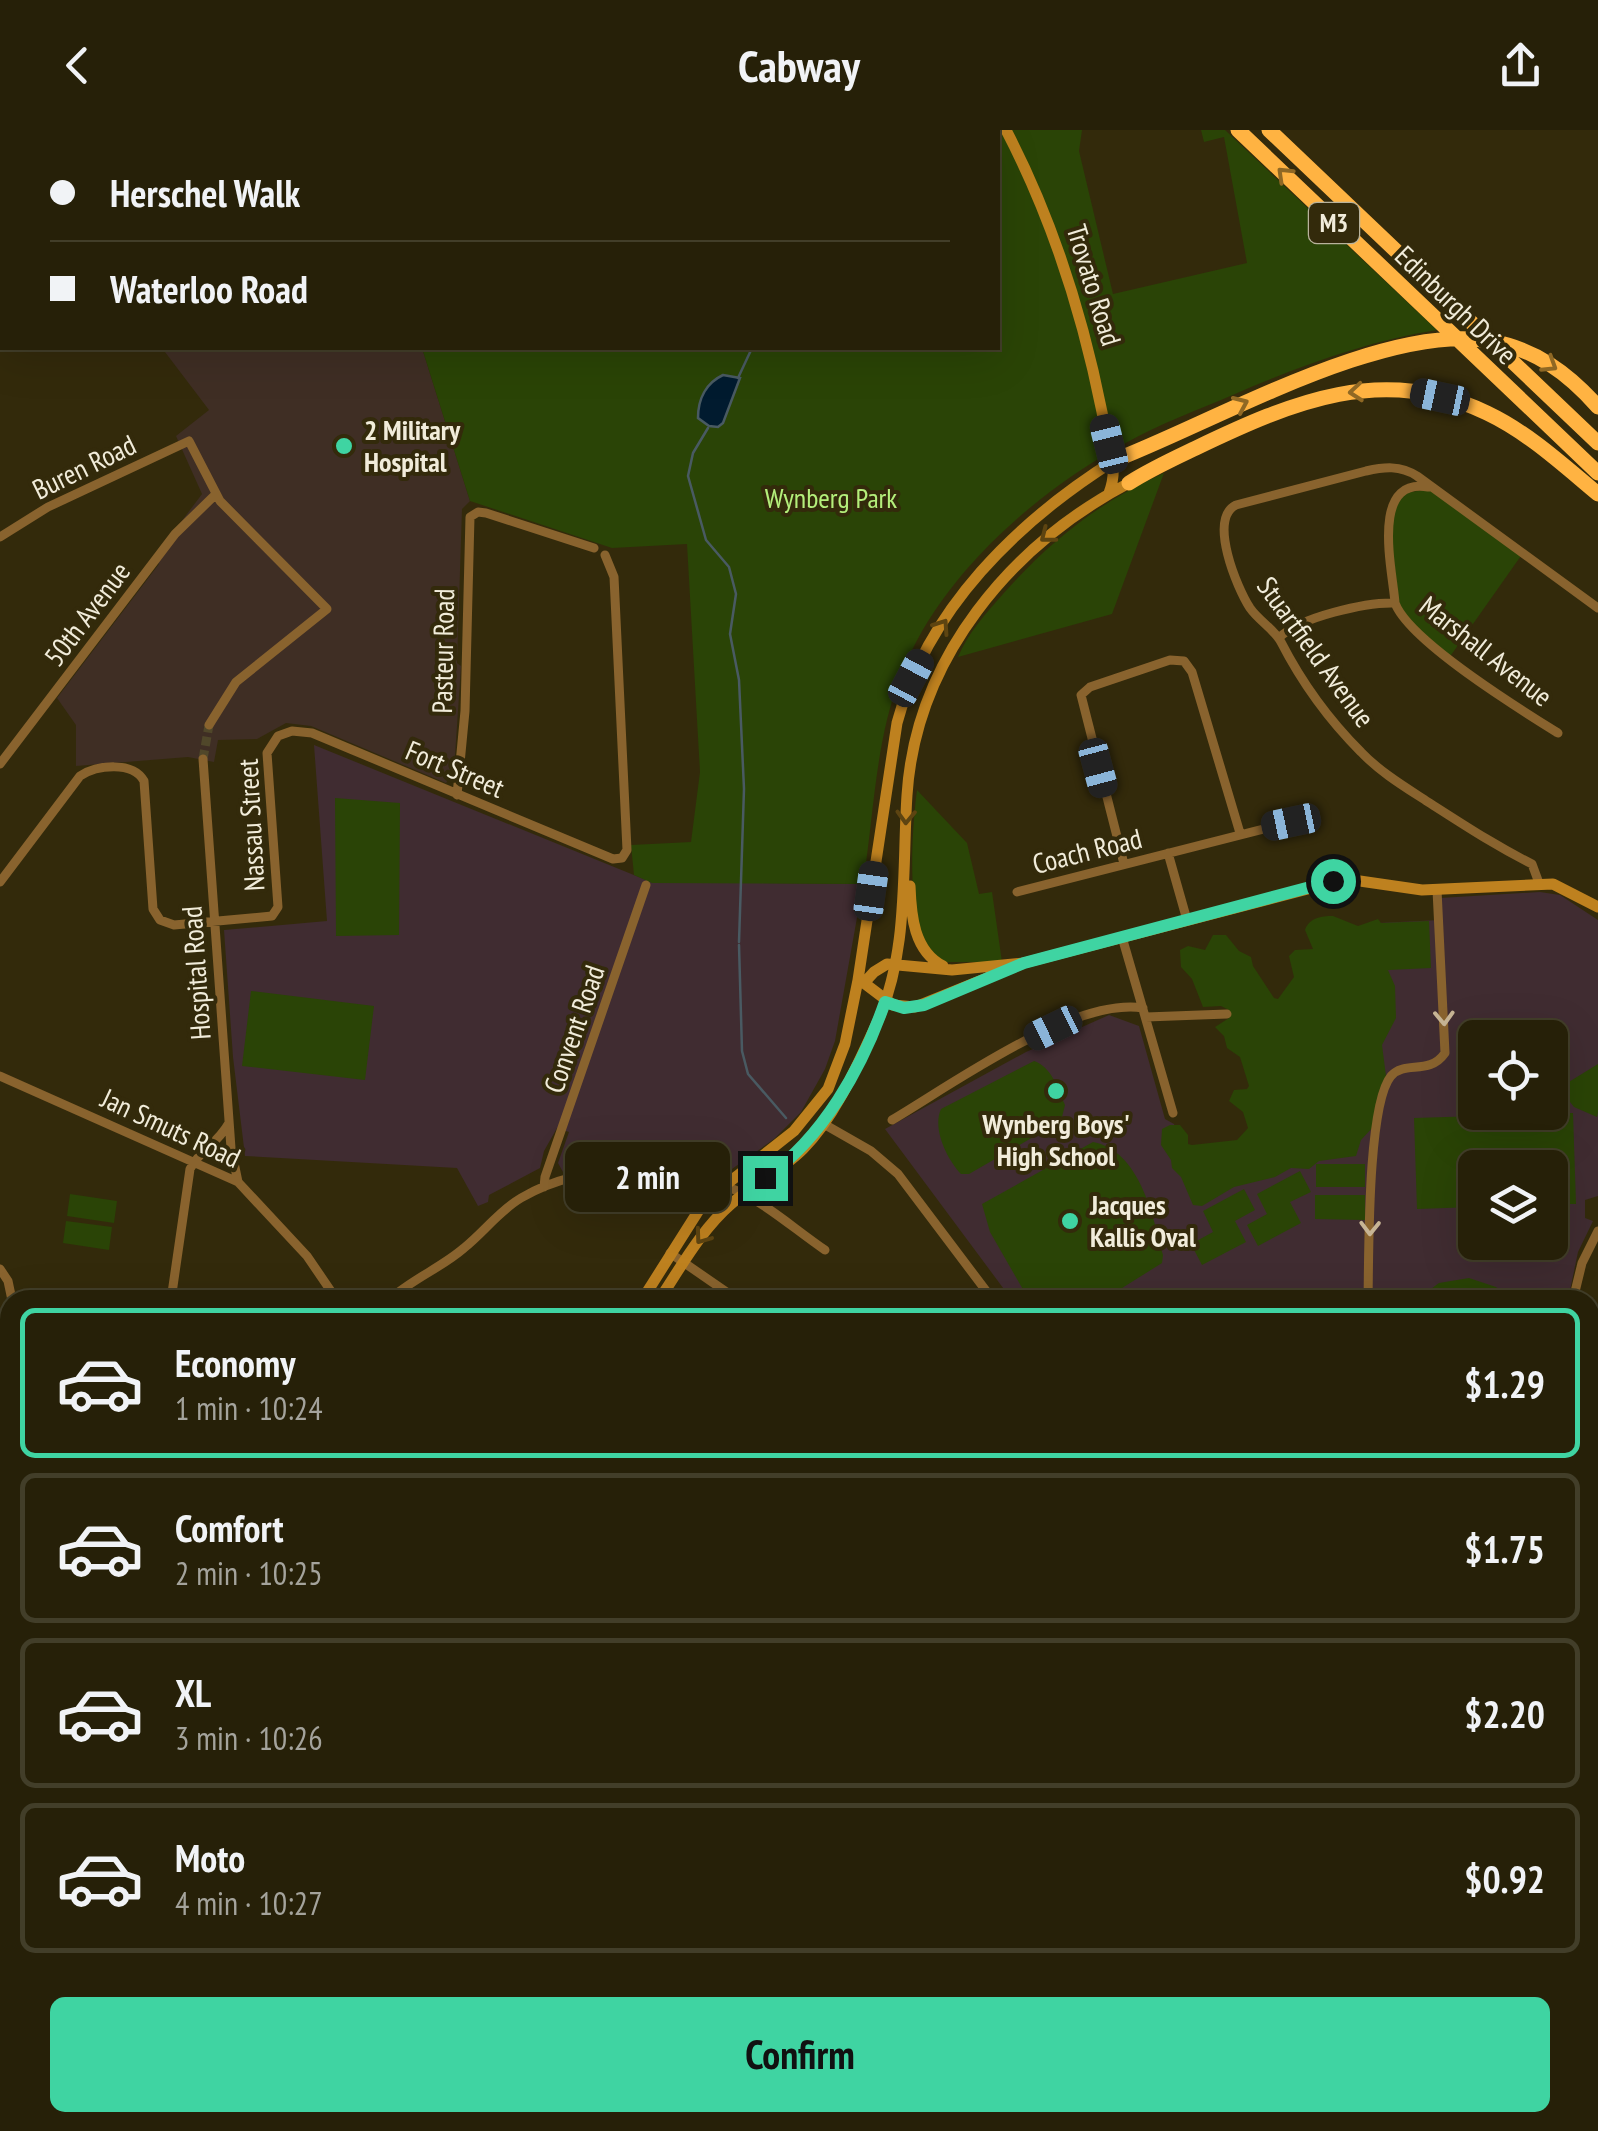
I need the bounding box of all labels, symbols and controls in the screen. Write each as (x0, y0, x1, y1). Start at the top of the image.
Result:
text: Cabway (738, 36, 860, 94)
icon: back (50, 38, 105, 93)
icon: share (1493, 38, 1548, 93)
text: Herschel Walk (110, 168, 300, 217)
one-way arrow (1277, 168, 1295, 186)
road number: M3 (1309, 203, 1359, 243)
street label: Trovato Road (1059, 220, 1130, 350)
street label: Edinburgh Drive (1387, 237, 1525, 372)
text: Waterloo Road (110, 264, 308, 313)
one-way arrow (1540, 352, 1558, 371)
car (1408, 376, 1472, 418)
one-way arrow (1348, 380, 1364, 402)
one-way arrow (1231, 396, 1249, 416)
place label: 2 Military Hospital (364, 411, 461, 480)
car (1087, 411, 1131, 477)
street label: Buren Road (26, 426, 142, 507)
marker: 2 Military Hospital (333, 435, 355, 457)
park label: Wynberg Park (765, 479, 897, 516)
one-way arrow (1041, 524, 1059, 542)
street label: 50th Avenue (35, 554, 138, 673)
street label: Stuartfield Avenue (1249, 569, 1384, 734)
street label: Marshall Avenue (1412, 587, 1560, 714)
street label: Pasteur Road (423, 588, 462, 714)
one-way arrow (929, 619, 948, 637)
car (884, 644, 938, 712)
street label: Fort Street (400, 731, 510, 806)
car (1076, 735, 1120, 801)
street label: Nassau Street (229, 758, 272, 892)
car (1259, 801, 1323, 843)
one-way arrow (895, 809, 916, 825)
street label: Coach Road (1028, 819, 1145, 882)
car (852, 859, 890, 923)
route start (1311, 859, 1356, 904)
street label: Hospital Road (172, 905, 219, 1041)
street label: Convent Road (534, 960, 613, 1098)
car (1019, 1001, 1087, 1055)
one-way arrow (1433, 1010, 1454, 1026)
map controls (1458, 1020, 1568, 1260)
button: locate (1458, 1020, 1568, 1130)
street label: Jan Smuts Road (95, 1079, 247, 1176)
marker: Wynberg Boys' High School (1045, 1080, 1067, 1102)
place label: Wynberg Boys' High School (981, 1105, 1130, 1174)
callout: 2 min (565, 1143, 730, 1213)
button: layers (1458, 1150, 1568, 1260)
text: 2 min (615, 1156, 680, 1198)
route end (743, 1156, 788, 1201)
place label: Jacques Kallis Oval (1089, 1186, 1196, 1255)
marker: Jacques Kallis Oval (1059, 1210, 1081, 1232)
one-way arrow (1360, 1220, 1381, 1236)
one-way arrow (696, 1226, 713, 1244)
icon: car (55, 1338, 145, 1428)
text: Economy (175, 1338, 295, 1387)
text: $1.29 (1464, 1359, 1545, 1408)
text: 1 min · 10:24 (175, 1387, 323, 1429)
icon: car (55, 1503, 145, 1593)
text: Comfort (175, 1503, 284, 1552)
text: $1.75 (1464, 1524, 1545, 1573)
text: 2 min · 10:25 (175, 1552, 323, 1594)
icon: car (55, 1668, 145, 1758)
text: XL (175, 1668, 211, 1717)
text: $2.20 (1464, 1689, 1545, 1738)
text: 3 min · 10:26 (175, 1717, 323, 1759)
icon: car (55, 1833, 145, 1923)
text: Moto (175, 1833, 245, 1882)
text: $0.92 (1464, 1854, 1545, 1903)
text: 4 min · 10:27 (175, 1882, 323, 1924)
button: Confirm (50, 1997, 1550, 2112)

